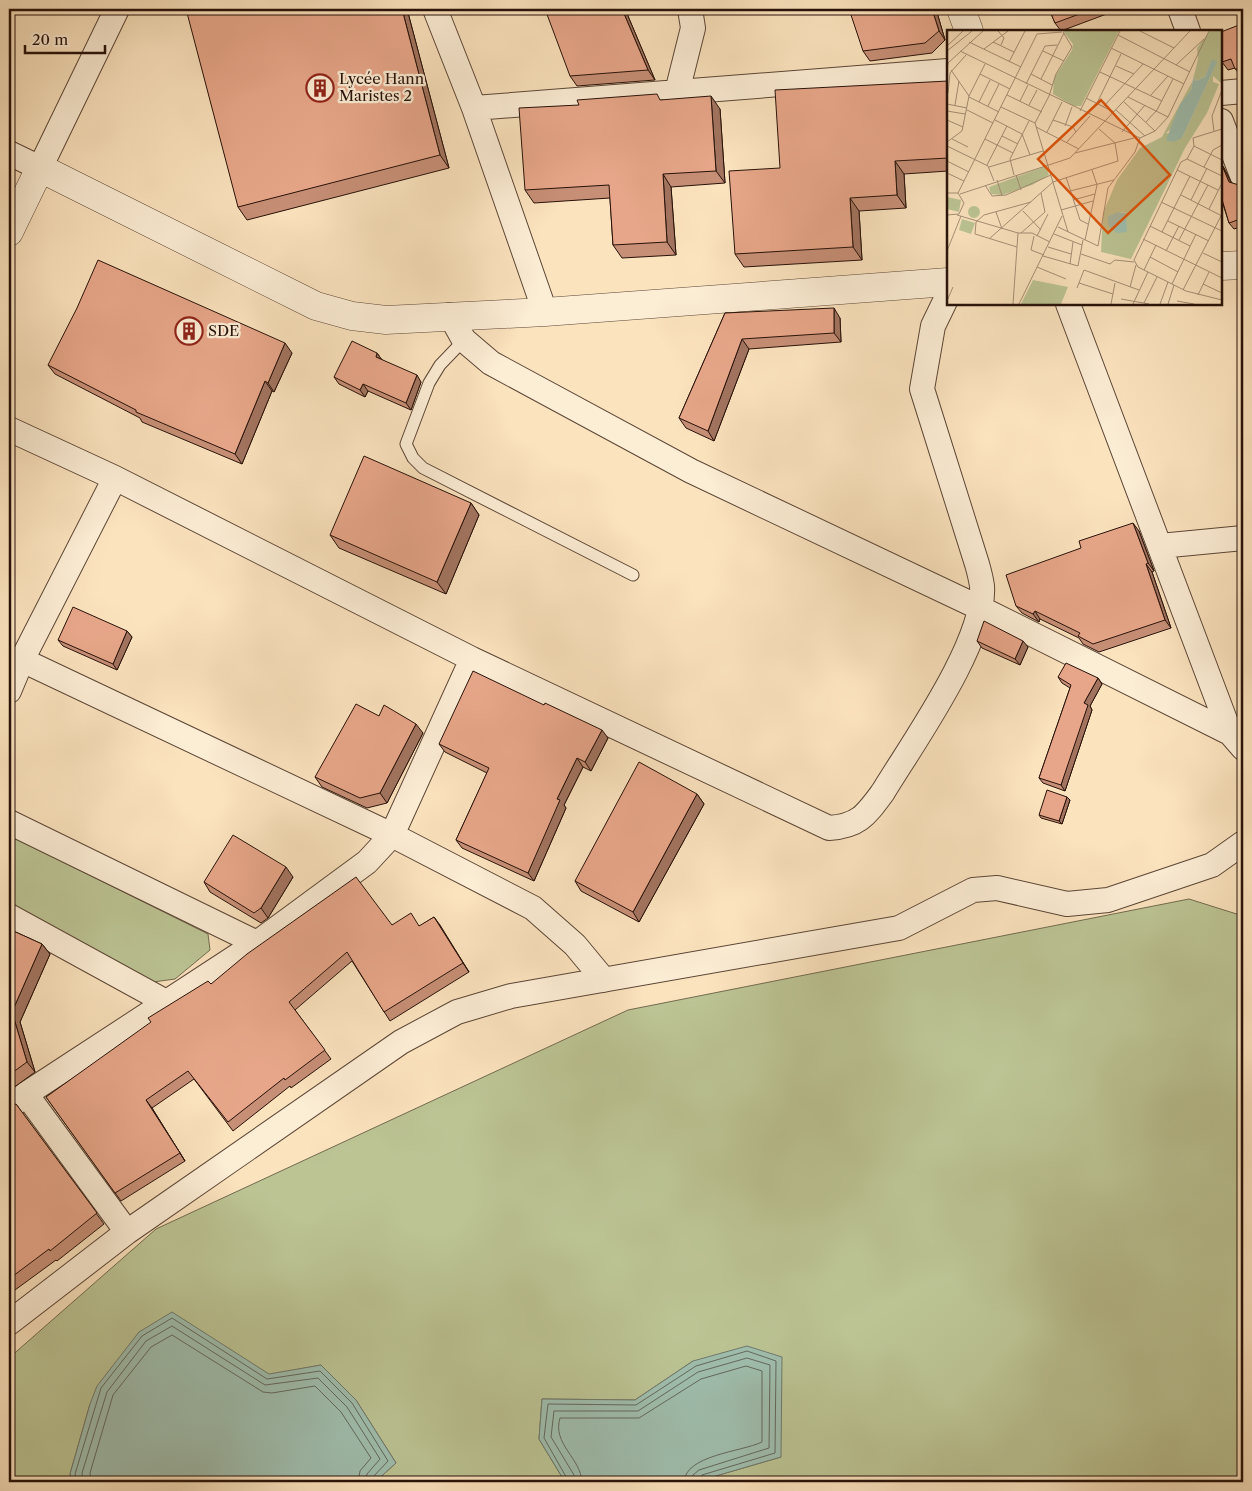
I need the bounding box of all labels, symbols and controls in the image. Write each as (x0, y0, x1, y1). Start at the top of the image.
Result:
scale bar (25, 22, 105, 54)
text: 20 m (32, 30, 68, 49)
inset map (947, 30, 1222, 305)
place label: Lycée Hann Maristes 2 (339, 69, 425, 105)
building icon: Lycée Hann Maristes 2 (305, 73, 335, 103)
building icon: SDE (174, 316, 204, 346)
place label: SDE (208, 321, 239, 340)

